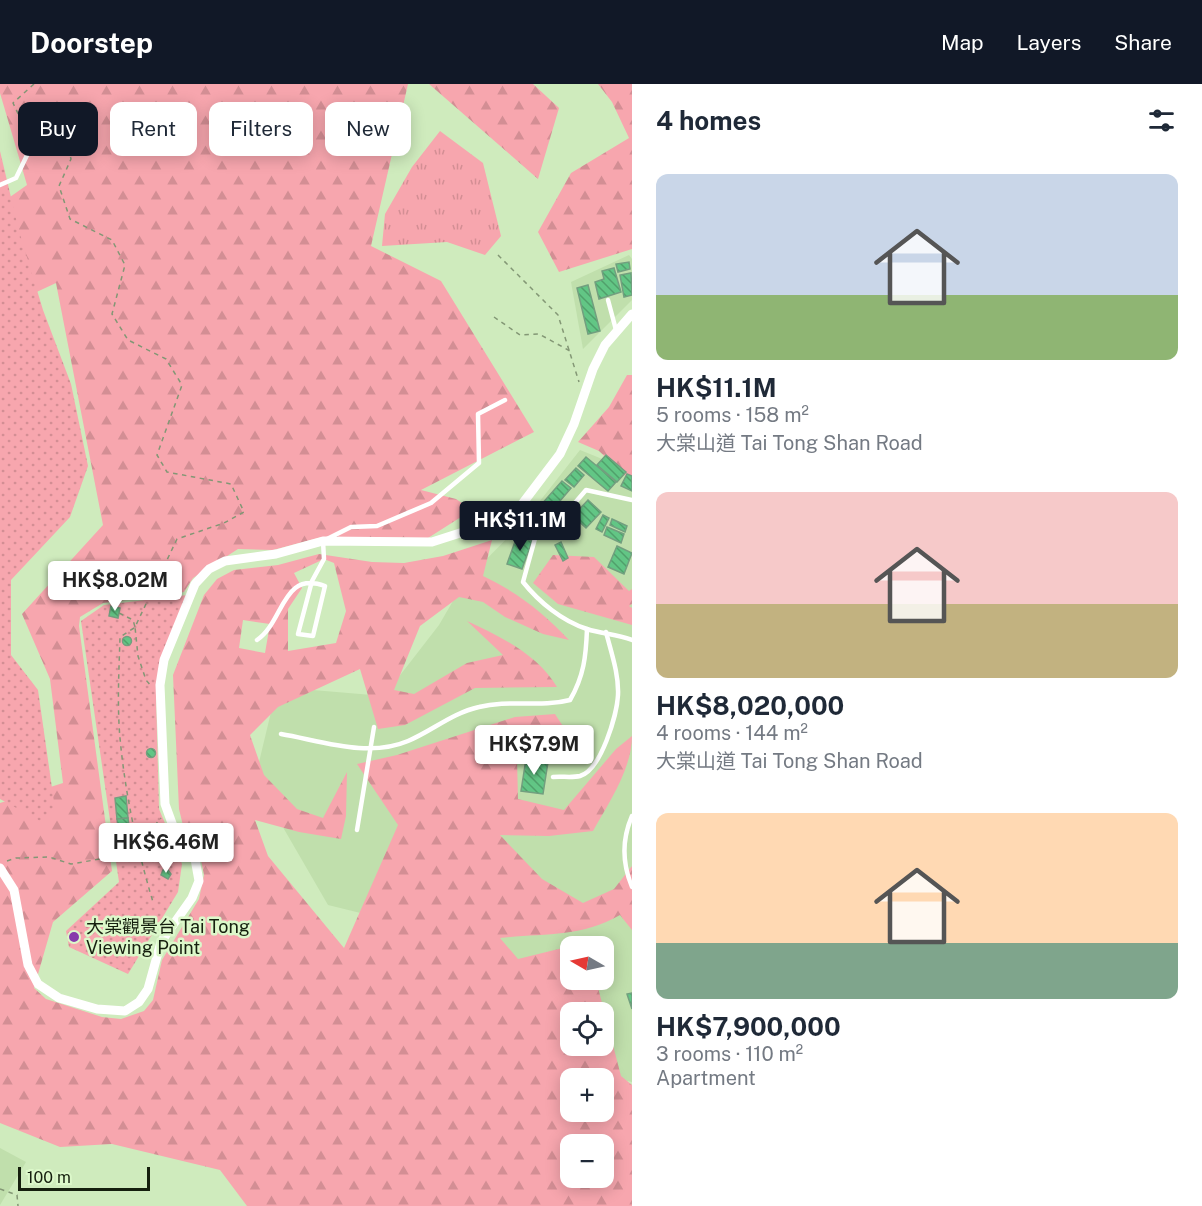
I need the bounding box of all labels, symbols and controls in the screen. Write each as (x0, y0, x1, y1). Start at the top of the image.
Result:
text: Doorstep (30, 26, 153, 59)
text: Map (941, 30, 984, 55)
text: Layers (1017, 30, 1081, 55)
text: Share (1114, 30, 1172, 55)
chip: Buy (18, 102, 98, 156)
chip: Rent (110, 102, 197, 156)
chip: Filters (209, 102, 313, 156)
chip: New (325, 102, 411, 156)
icon: filters (1145, 104, 1178, 137)
text: 4 homes (656, 105, 761, 136)
icon: home (863, 213, 971, 321)
text: HK$11.1M (656, 372, 777, 403)
text: 5 rooms · 158 m² (656, 403, 809, 427)
text: 大棠山道 Tai Tong Shan Road (656, 431, 923, 455)
pin: HK$11.1M (458, 501, 582, 552)
text: HK$11.1M (474, 508, 566, 532)
icon: home (863, 531, 971, 639)
pin: HK$8.02M (53, 561, 177, 612)
text: HK$8.02M (62, 568, 168, 592)
text: HK$8,020,000 (656, 690, 844, 721)
text: 4 rooms · 144 m² (656, 721, 808, 745)
pin: HK$7.9M (479, 725, 589, 776)
text: HK$7.9M (489, 732, 579, 756)
text: 大棠山道 Tai Tong Shan Road (656, 749, 923, 773)
pin: HK$6.46M (104, 823, 228, 874)
text: HK$6.46M (113, 830, 219, 854)
icon: home (863, 852, 971, 960)
place label: 大棠觀景台 Tai Tong Viewing Point (86, 916, 250, 958)
marker: 大棠觀景台 Tai Tong Viewing Point (67, 930, 81, 944)
north arrow (560, 936, 614, 990)
map controls (560, 936, 614, 1188)
button: locate (560, 1002, 614, 1056)
text: HK$7,900,000 (656, 1011, 841, 1042)
text: 3 rooms · 110 m² (656, 1042, 803, 1066)
text: Apartment (656, 1066, 756, 1090)
button: + (560, 1068, 614, 1122)
button: − (560, 1134, 614, 1188)
scale bar (18, 1164, 150, 1192)
text: 100 m (27, 1168, 71, 1187)

